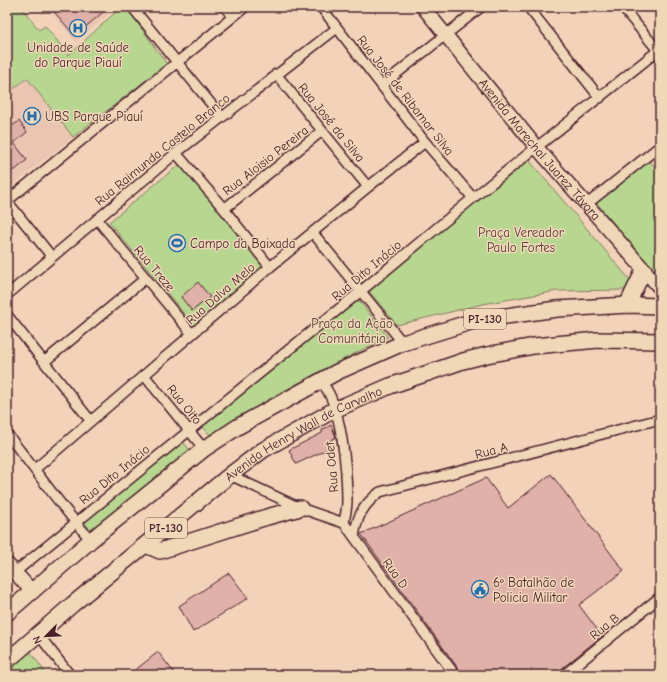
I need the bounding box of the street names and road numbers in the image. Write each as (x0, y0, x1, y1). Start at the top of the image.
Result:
street label: Rua José de Ribamar Silva (354, 32, 457, 158)
street label: Avenida Marechal Juarez Távora (476, 75, 604, 223)
street label: Rua José da Silva (295, 80, 368, 165)
street label: Rua Raimunda Castelo Branco (92, 90, 233, 208)
street label: Rua Aloisio Pereira (220, 122, 311, 198)
street label: Rua Dito Inácio (328, 237, 404, 304)
street label: Rua Treze (131, 242, 179, 295)
street label: Rua Dalva Melo (183, 259, 258, 327)
road number: PI-130 (464, 309, 506, 329)
street label: Rua Oito (164, 381, 205, 427)
street label: Avenida Henry Wall de Carvalho (222, 383, 384, 484)
street label: Rua A (473, 439, 509, 462)
street label: Rua Odet (322, 440, 341, 493)
street label: Rua Dito Inácio (76, 441, 153, 507)
road number: PI-130 (145, 518, 187, 538)
street label: Rua D (380, 555, 412, 591)
street label: Rua B (587, 610, 622, 643)

